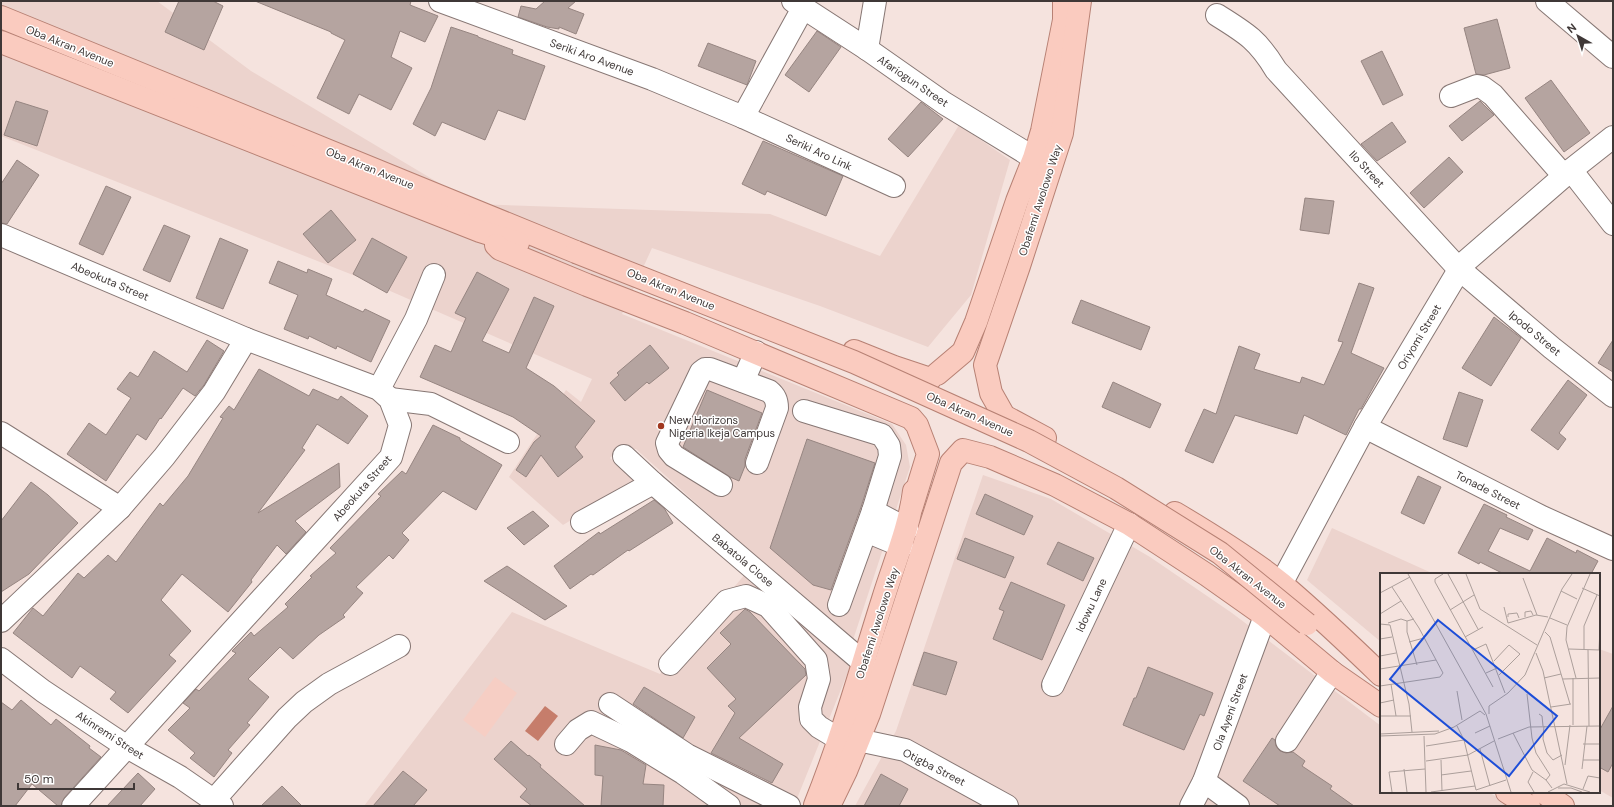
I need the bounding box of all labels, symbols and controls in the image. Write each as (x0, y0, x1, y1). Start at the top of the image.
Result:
north arrow (1558, 16, 1598, 56)
text: N (1564, 20, 1579, 36)
street label: Oba Akran Avenue (24, 22, 116, 70)
street label: Seriki Aro Avenue (548, 35, 636, 79)
street label: Afariogun Street (875, 52, 951, 110)
street label: Seriki Aro Link (784, 131, 855, 174)
street label: Obafemi Awolowo Way (1015, 142, 1065, 258)
street label: Oba Akran Avenue (324, 144, 416, 192)
street label: Ilo Street (1346, 148, 1388, 190)
street label: Abeokuta Street (69, 258, 151, 304)
street label: Oba Akran Avenue (625, 265, 717, 313)
street label: Oriyomi Street (1394, 302, 1444, 372)
street label: Ipodo Street (1506, 307, 1564, 359)
street label: Oba Akran Avenue (924, 389, 1016, 439)
place label: New Horizons Nigeria Ikeja Campus (669, 413, 775, 440)
marker: New Horizons Nigeria Ikeja Campus (656, 421, 666, 431)
street label: Abeokuta Street (329, 452, 395, 524)
street label: Tonade Street (1453, 468, 1523, 512)
street label: Babatola Close (709, 530, 777, 590)
street label: Oba Akran Avenue (1207, 543, 1289, 611)
street label: Obafemi Awolowo Way (852, 565, 902, 681)
inset map (1380, 573, 1600, 793)
street label: Idowu Lane (1072, 576, 1110, 634)
street label: Ola Ayeni Street (1209, 671, 1251, 753)
street label: Akinremi Street (73, 708, 147, 762)
street label: Otigba Street (900, 745, 968, 789)
scale bar (18, 765, 134, 791)
text: 50 m (24, 771, 53, 787)

